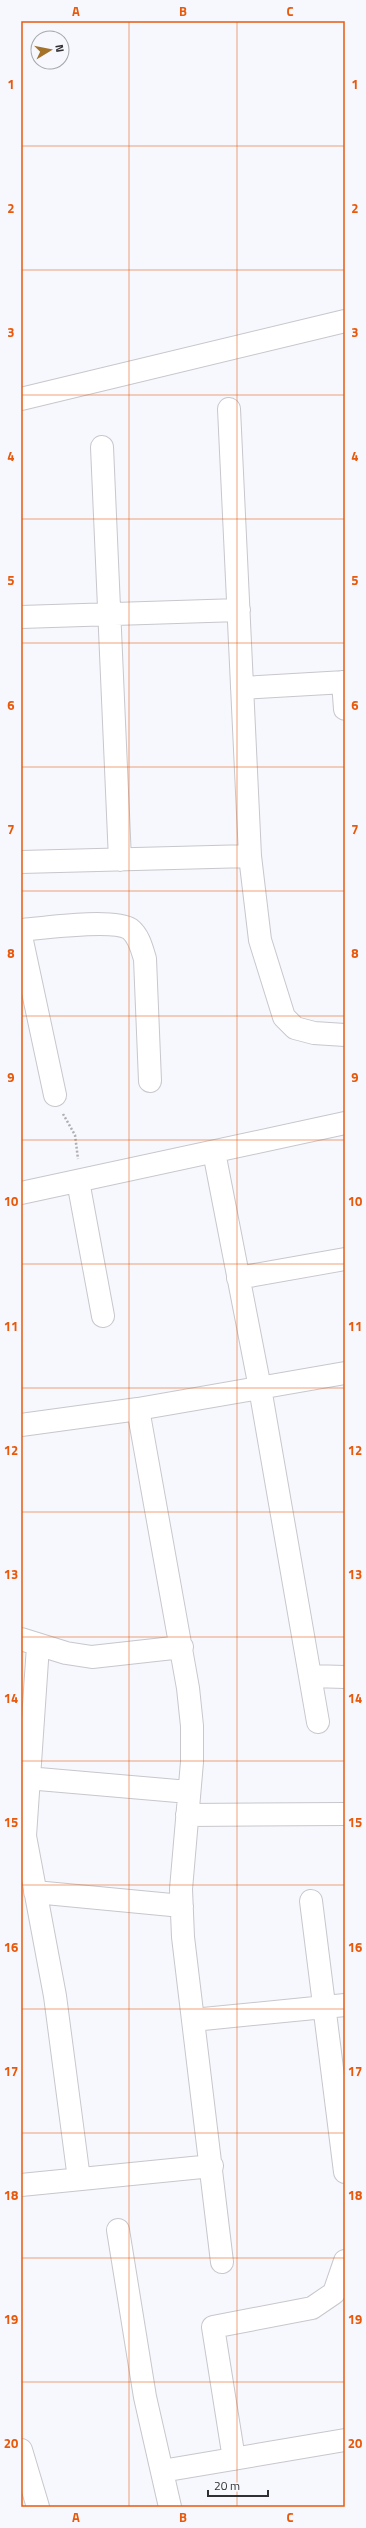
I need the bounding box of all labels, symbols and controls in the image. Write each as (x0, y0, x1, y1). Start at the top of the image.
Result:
text: A (72, 1, 80, 21)
text: B (179, 1, 187, 21)
text: C (286, 1, 294, 21)
north arrow (30, 30, 70, 70)
text: N (51, 43, 68, 53)
text: 1 (7, 74, 15, 94)
text: 1 (351, 74, 359, 94)
text: 2 (7, 198, 15, 218)
text: 2 (351, 198, 359, 218)
text: 3 (7, 322, 15, 342)
text: 3 (351, 322, 359, 342)
text: 4 (7, 446, 15, 466)
text: 4 (351, 446, 359, 466)
text: 5 (7, 570, 15, 590)
text: 5 (351, 570, 359, 590)
text: 6 (7, 695, 15, 715)
text: 6 (351, 695, 359, 715)
text: 7 (7, 819, 15, 839)
text: 7 (351, 819, 359, 839)
text: 8 (7, 943, 15, 963)
text: 8 (351, 943, 359, 963)
text: 9 (7, 1067, 15, 1087)
text: 9 (351, 1067, 359, 1087)
text: 10 (4, 1191, 18, 1211)
text: 10 (348, 1191, 362, 1211)
text: 11 (4, 1316, 18, 1336)
text: 11 (348, 1316, 362, 1336)
text: 12 (4, 1440, 18, 1460)
text: 12 (348, 1440, 362, 1460)
text: 13 (4, 1564, 18, 1584)
text: 13 (348, 1564, 362, 1584)
text: 14 (4, 1688, 18, 1708)
text: 14 (348, 1688, 362, 1708)
text: 15 (4, 1812, 18, 1832)
text: 15 (348, 1812, 362, 1832)
text: 16 (4, 1937, 18, 1957)
text: 16 (348, 1937, 362, 1957)
text: 17 (4, 2061, 18, 2081)
text: 17 (348, 2061, 362, 2081)
text: 18 (4, 2185, 18, 2205)
text: 18 (348, 2185, 362, 2205)
text: 19 (4, 2309, 18, 2329)
text: 19 (348, 2309, 362, 2329)
text: 20 (4, 2433, 18, 2453)
text: 20 (348, 2433, 362, 2453)
scale bar (208, 2472, 268, 2498)
text: 20 m (214, 2476, 240, 2495)
text: A (72, 2507, 80, 2527)
text: B (179, 2507, 187, 2527)
text: C (286, 2507, 294, 2527)

